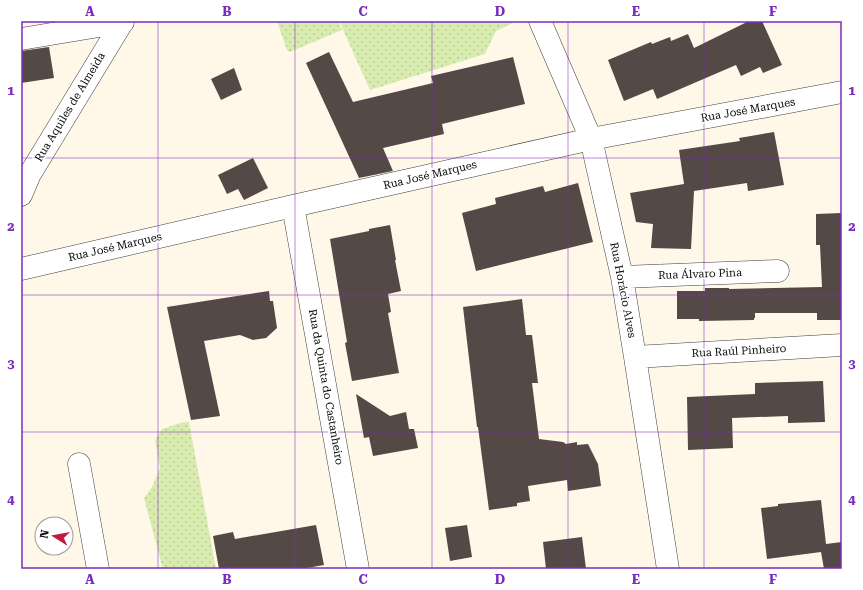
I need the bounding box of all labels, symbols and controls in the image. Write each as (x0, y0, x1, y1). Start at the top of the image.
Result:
text: A (85, 4, 95, 19)
text: B (222, 4, 232, 19)
text: C (358, 4, 368, 19)
text: D (495, 4, 505, 19)
text: E (632, 4, 640, 19)
text: F (769, 4, 777, 19)
street label: Rua Aquiles de Almeida (32, 50, 108, 164)
text: 1 (7, 83, 15, 98)
text: 1 (848, 83, 856, 98)
street label: Rua José Marques (700, 95, 796, 125)
street label: Rua José Marques (382, 158, 478, 192)
text: 2 (7, 219, 15, 234)
text: 2 (848, 219, 856, 234)
street label: Rua José Marques (67, 230, 163, 264)
street label: Rua Horácio Alves (607, 241, 639, 339)
street label: Rua Álvaro Pina (658, 265, 742, 282)
street label: Rua da Quinta do Castanheiro (306, 308, 346, 466)
street label: Rua Raúl Pinheiro (691, 342, 787, 360)
text: 3 (7, 356, 15, 371)
text: 3 (848, 356, 856, 371)
text: 4 (7, 492, 15, 507)
text: 4 (848, 492, 856, 507)
north arrow (34, 516, 74, 556)
text: N (37, 528, 52, 540)
text: A (85, 572, 95, 587)
text: B (222, 572, 232, 587)
text: C (358, 572, 368, 587)
text: D (495, 572, 505, 587)
text: E (632, 572, 640, 587)
text: F (769, 572, 777, 587)

